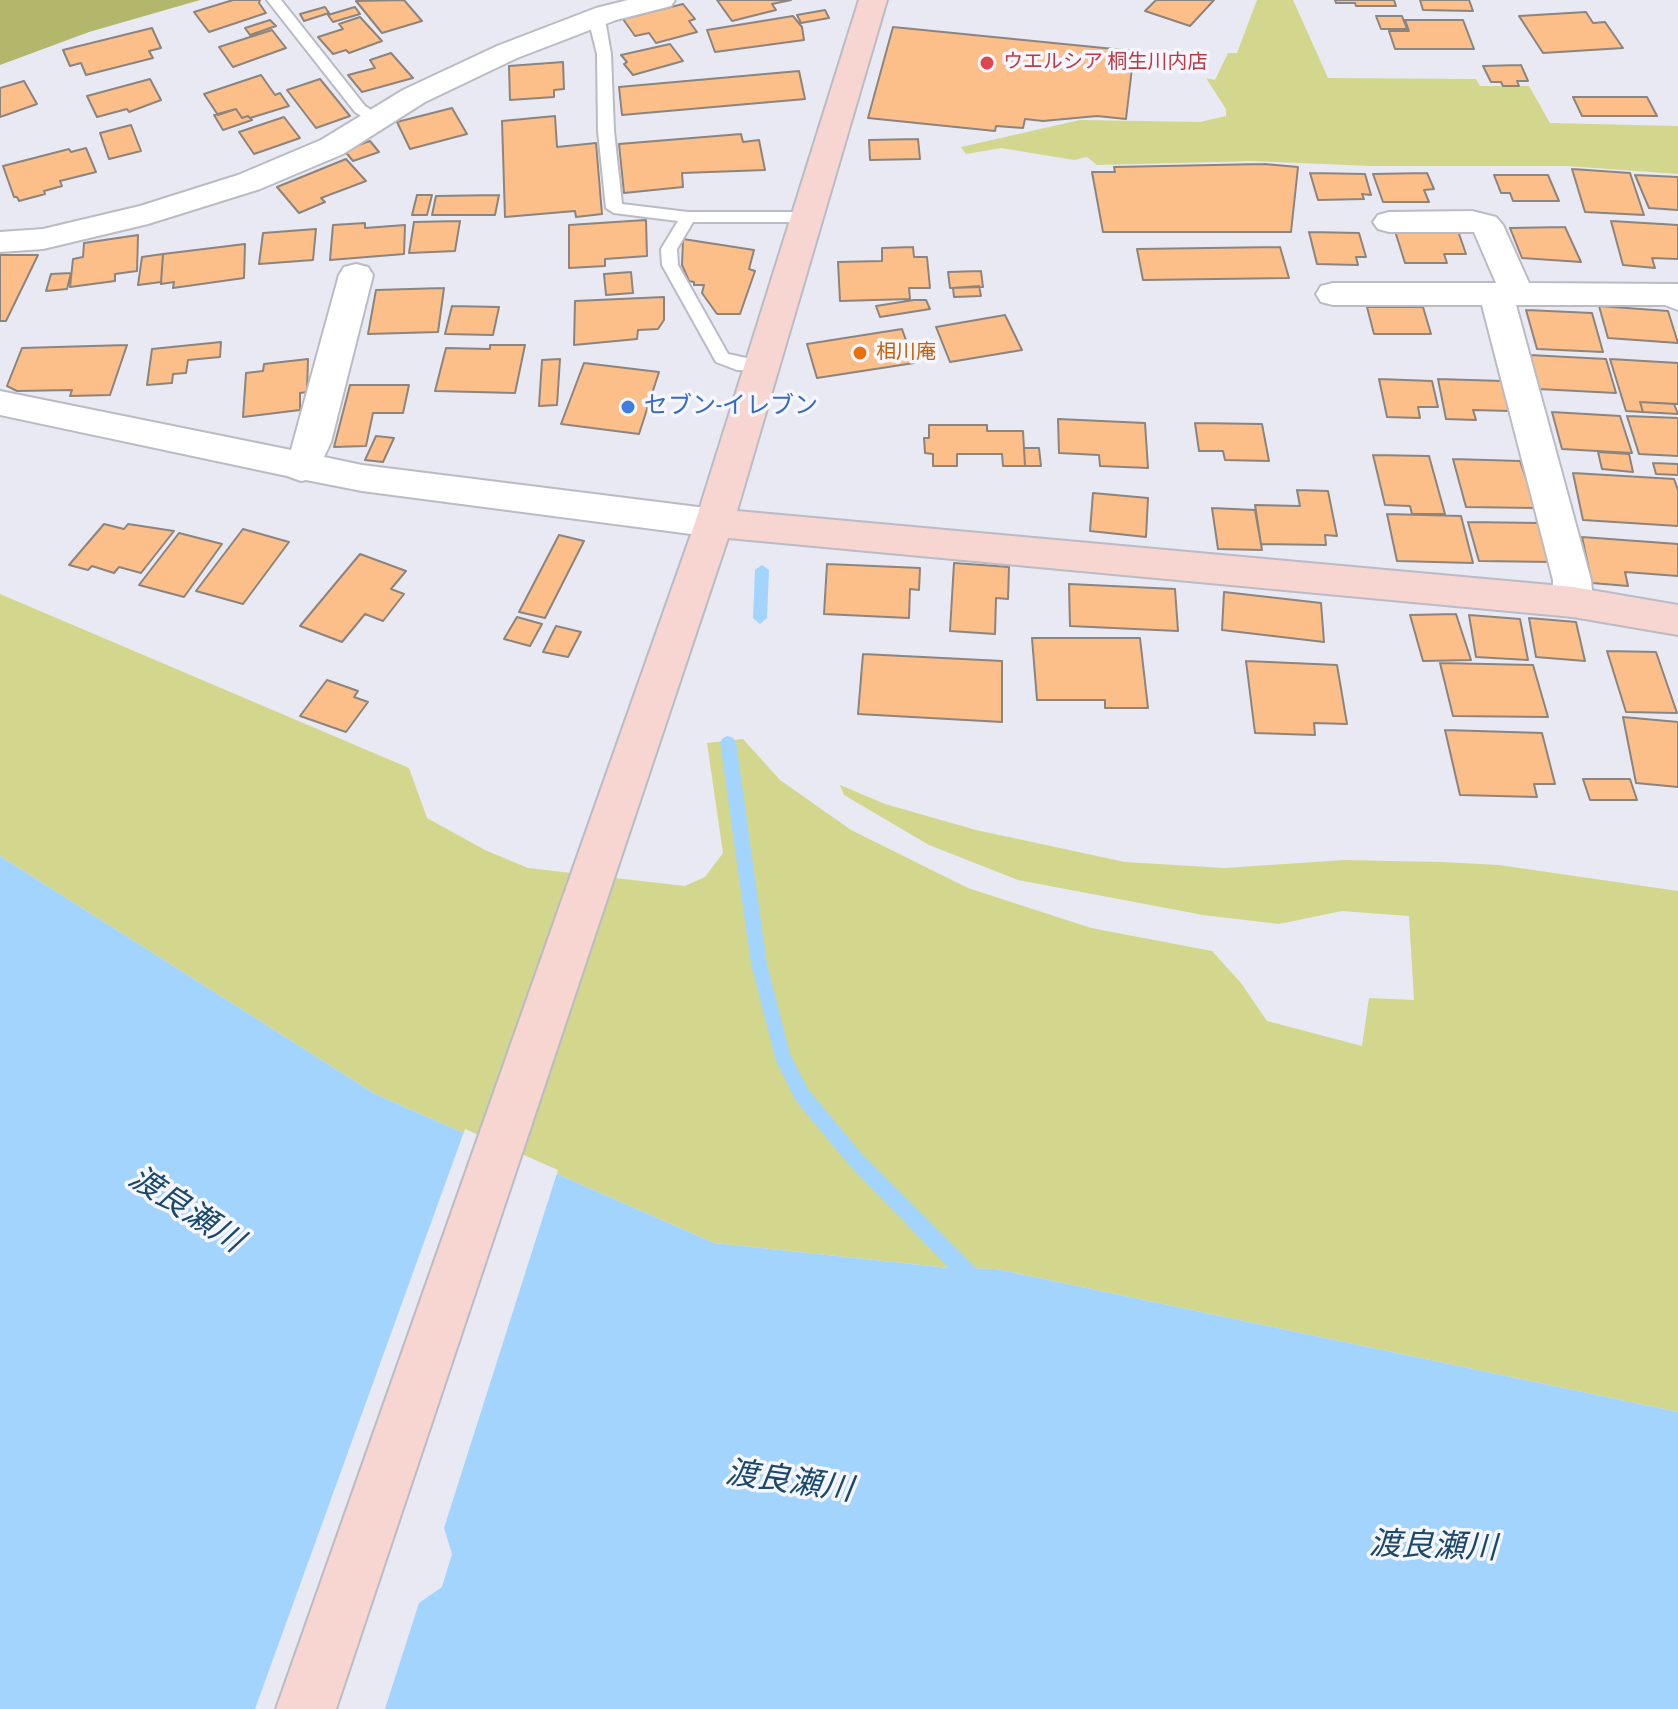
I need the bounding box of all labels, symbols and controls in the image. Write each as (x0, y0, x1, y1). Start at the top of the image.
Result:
place label: ウエルシア 桐生川内店 (1003, 51, 1208, 75)
marker: ウエルシア 桐生川内店 (978, 54, 996, 72)
place label: 相川庵 (876, 341, 936, 365)
marker: 相川庵 (851, 344, 869, 362)
place label: セブン-イレブン (644, 393, 818, 421)
marker: セブン-イレブン (619, 398, 637, 416)
water label: 渡良瀬川 (121, 1160, 249, 1262)
water label: 渡良瀬川 (723, 1455, 855, 1511)
water label: 渡良瀬川 (1368, 1527, 1498, 1569)

